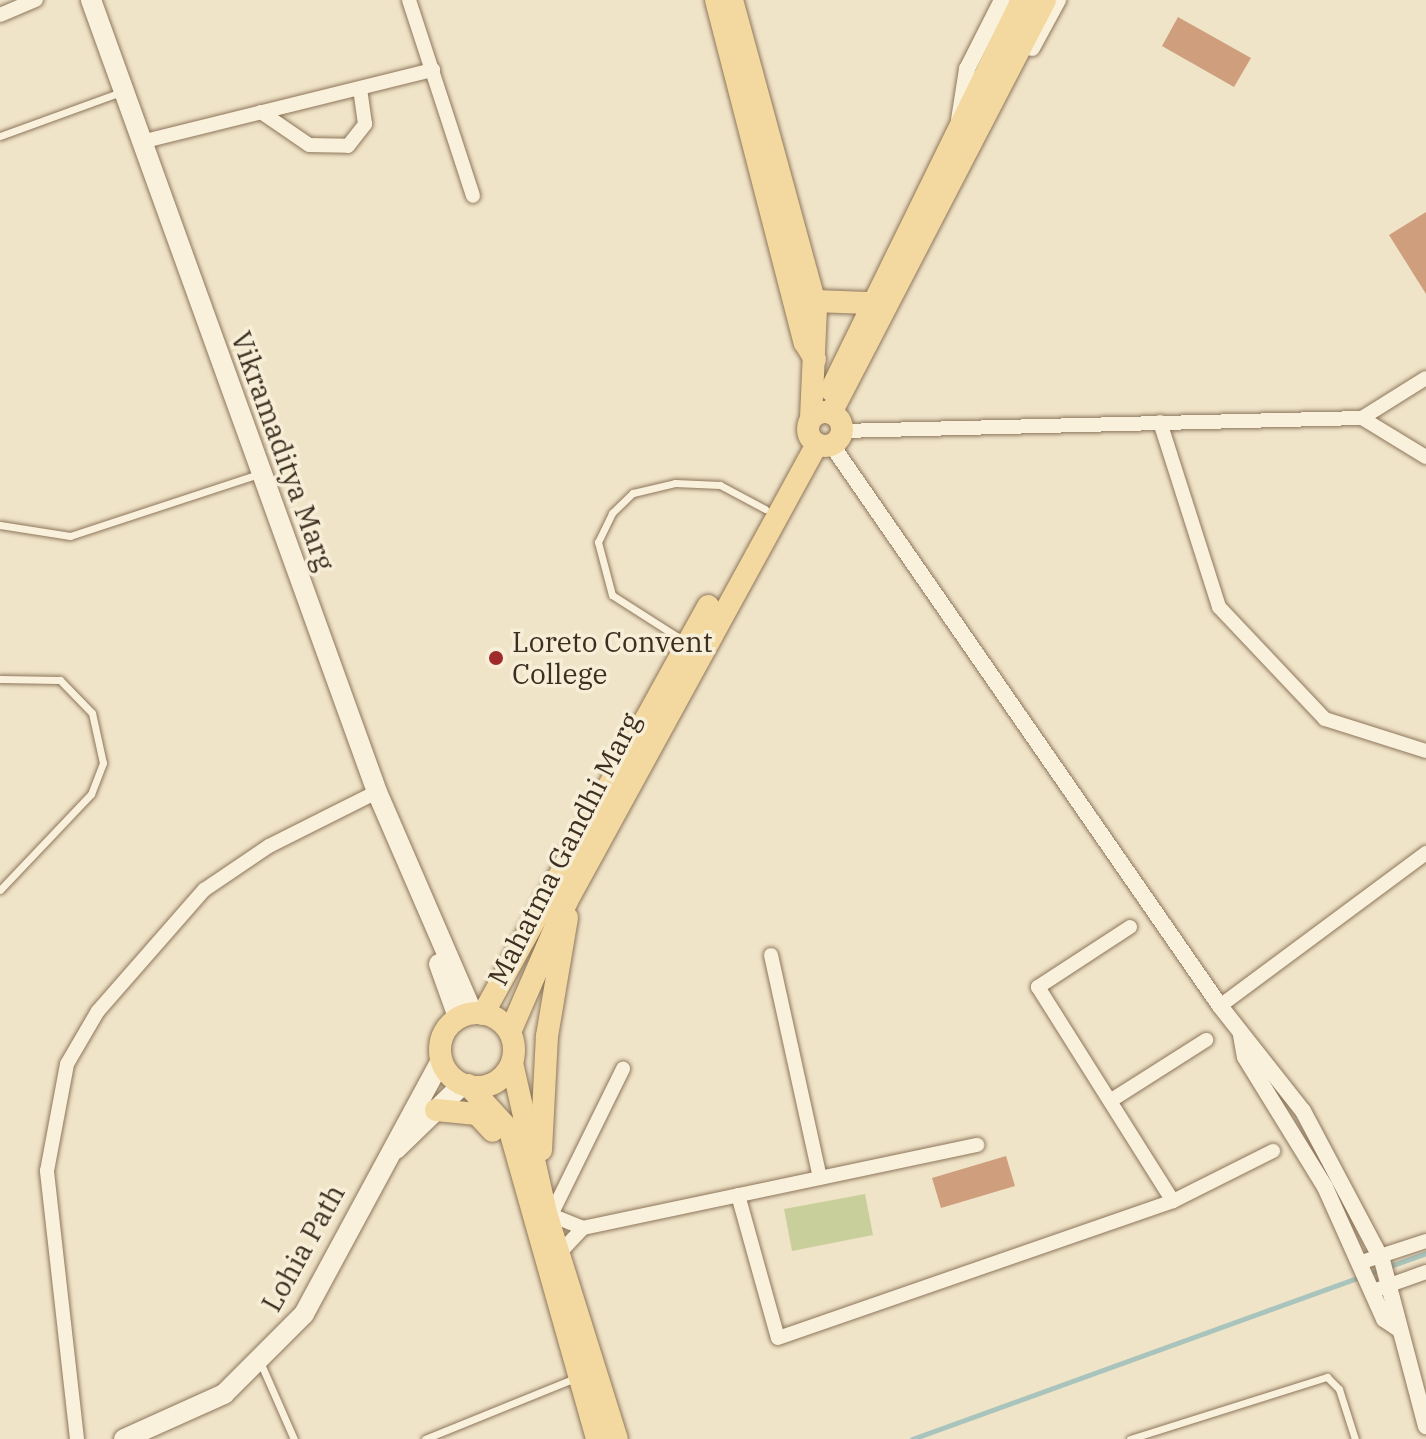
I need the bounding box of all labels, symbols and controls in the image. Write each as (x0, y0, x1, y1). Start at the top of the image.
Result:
street label: Vikramaditya Marg (224, 327, 342, 575)
place label: Loreto Convent College (512, 625, 713, 691)
marker: Loreto Convent College (487, 649, 505, 667)
street label: Mahatma Gandhi Marg (481, 707, 647, 991)
street label: Lohia Path (254, 1179, 352, 1317)

